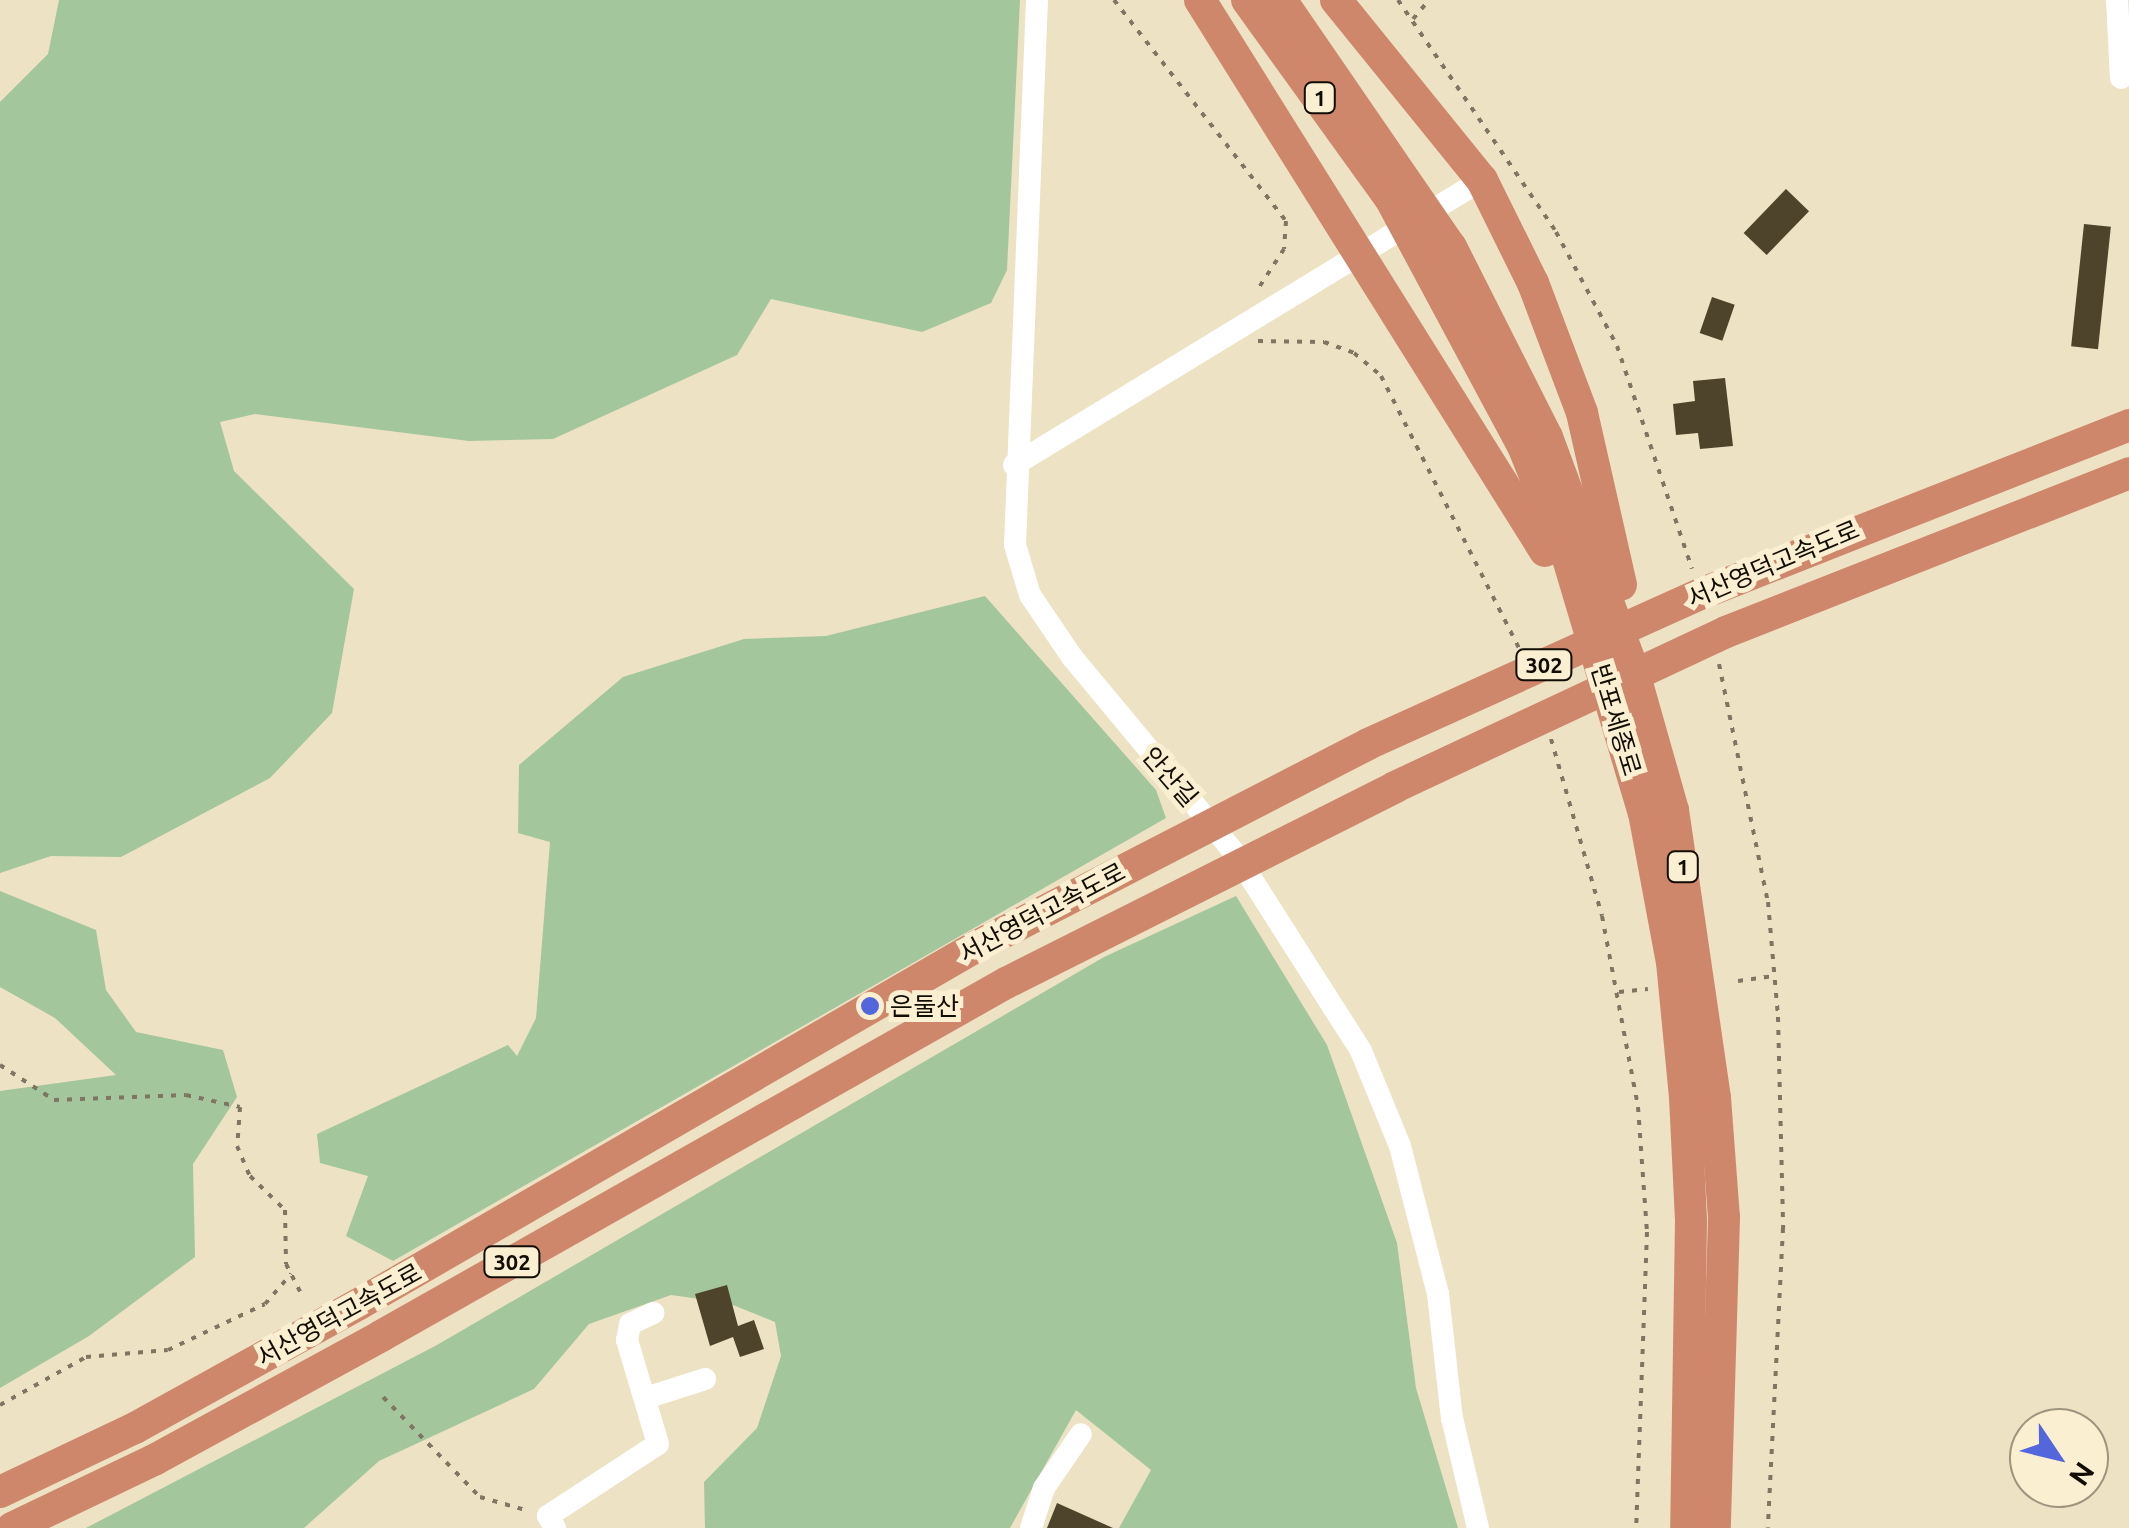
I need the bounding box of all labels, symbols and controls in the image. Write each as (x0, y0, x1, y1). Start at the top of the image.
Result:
road number: 1 (1302, 81, 1338, 115)
street label: 서산영덕고속도로 (1682, 514, 1864, 614)
road number: 302 (1514, 648, 1574, 682)
street label: 반포세종로 (1585, 661, 1647, 779)
street label: 안산길 (1136, 741, 1204, 813)
road number: 1 (1666, 850, 1700, 884)
street label: 서산영덕고속도로 (954, 857, 1130, 969)
place label: 은둘산 (890, 991, 959, 1021)
marker: 은둘산 (859, 995, 881, 1017)
road number: 302 (482, 1245, 542, 1279)
street label: 서산영덕고속도로 (251, 1257, 427, 1373)
north arrow (2009, 1408, 2109, 1508)
text: N (2064, 1457, 2101, 1492)

